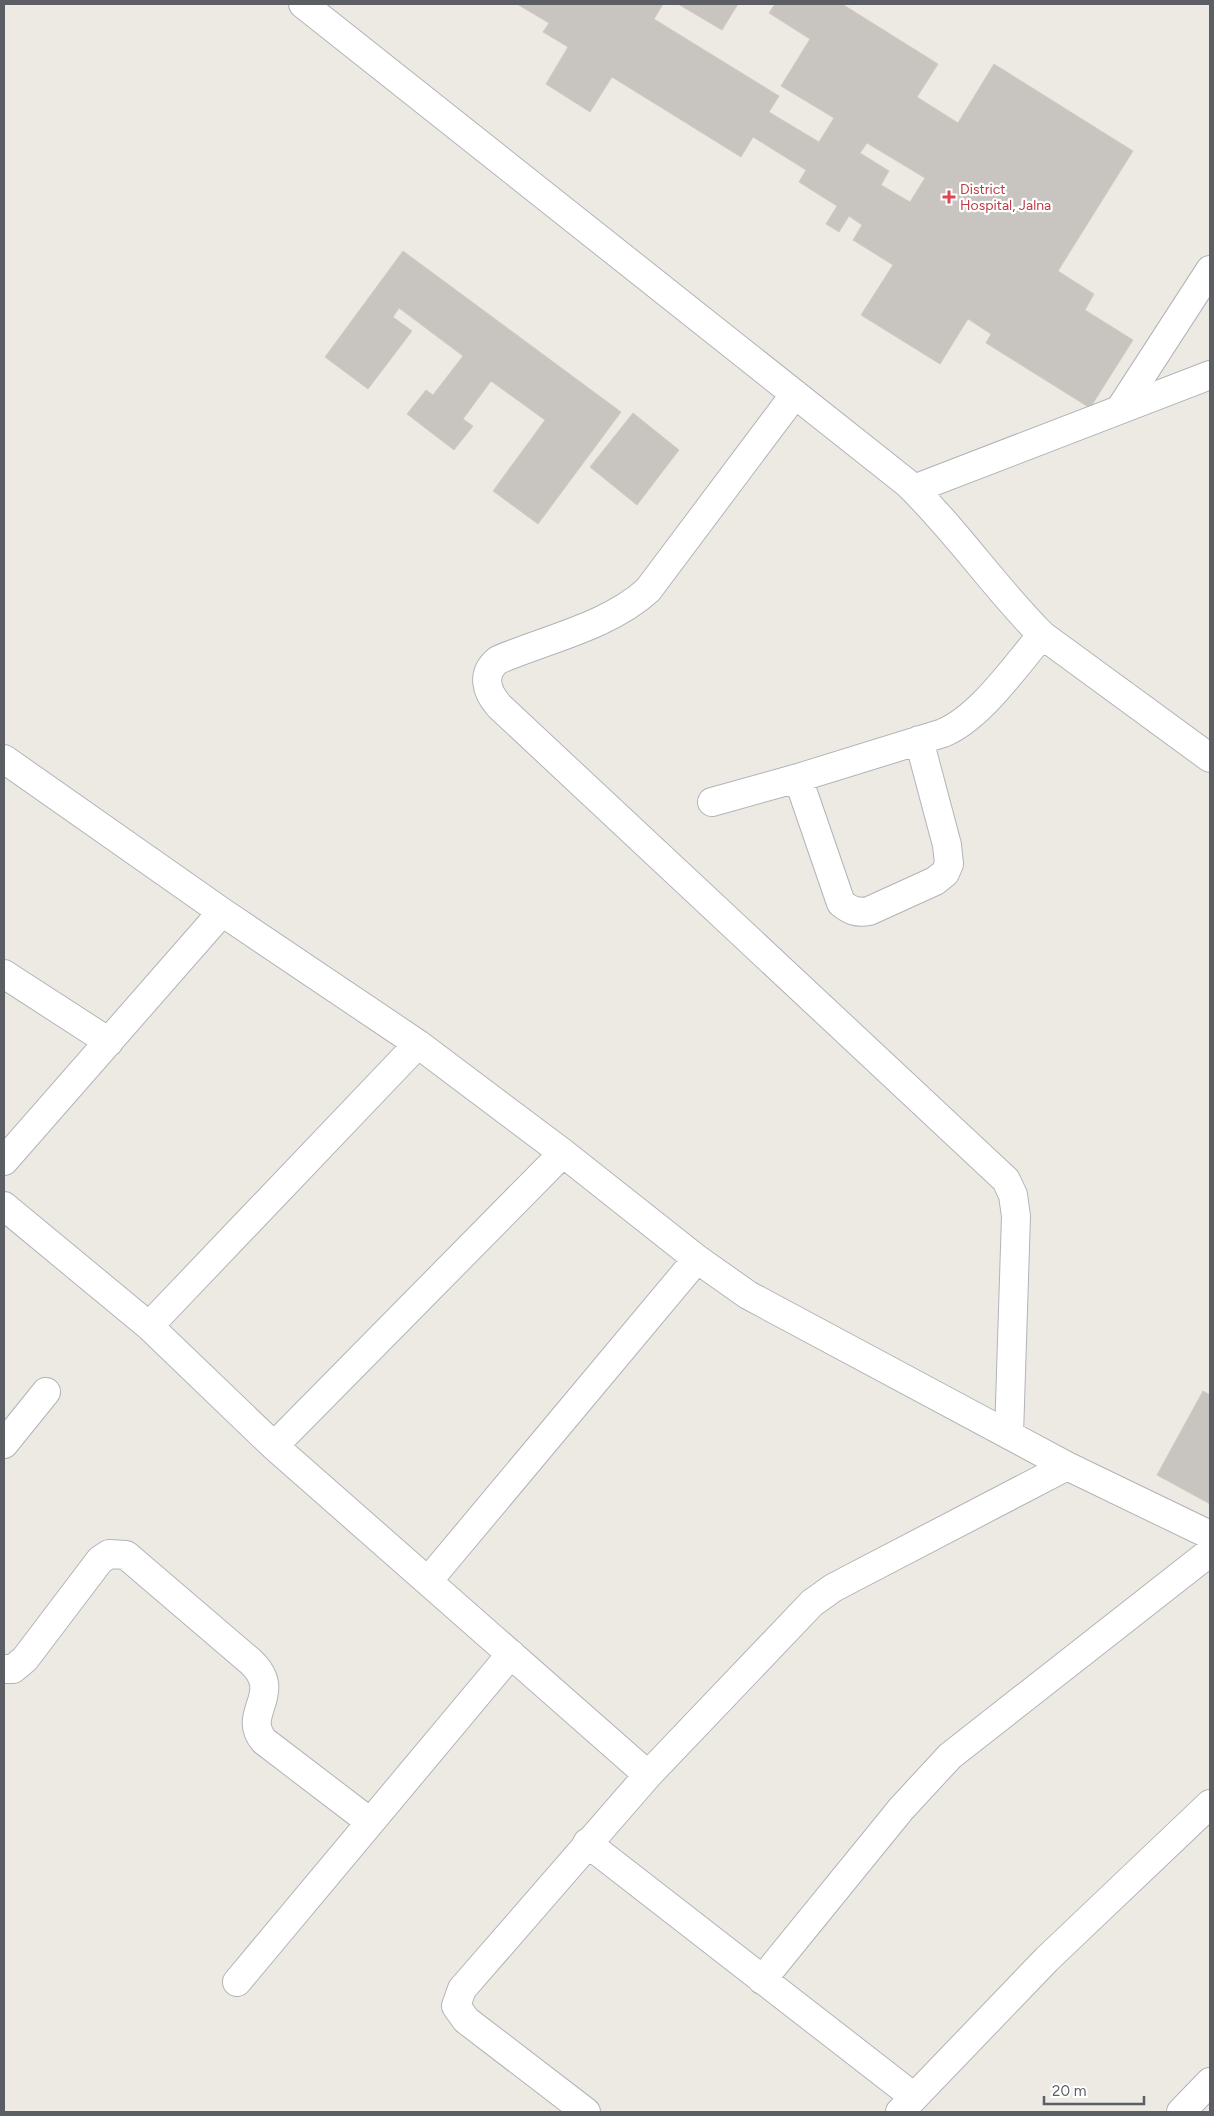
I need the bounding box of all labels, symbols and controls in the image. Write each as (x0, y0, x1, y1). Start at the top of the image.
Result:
place label: District Hospital, Jalna (960, 181, 1051, 214)
marker: District Hospital, Jalna (942, 190, 956, 204)
scale bar (1044, 2074, 1144, 2106)
text: 20 m (1052, 2082, 1086, 2100)

